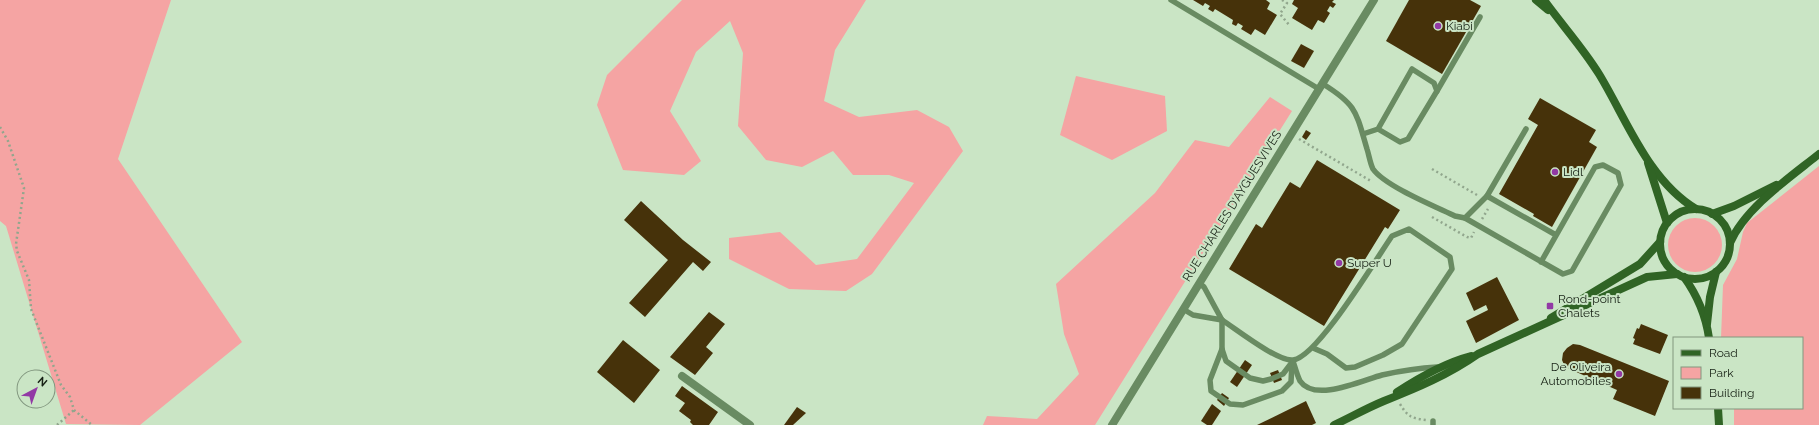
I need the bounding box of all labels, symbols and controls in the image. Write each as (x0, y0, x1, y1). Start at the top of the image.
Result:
place label: Kiabi (1446, 19, 1473, 33)
marker: Kiabi (1433, 21, 1443, 31)
street label: RUE CHARLES D'AYGUESVIVES (1180, 128, 1284, 284)
place label: Lidl (1563, 165, 1584, 179)
marker: Lidl (1550, 167, 1560, 177)
place label: Super U (1347, 256, 1392, 270)
marker: Super U (1334, 258, 1344, 268)
place label: Rond-point Chalets (1558, 292, 1620, 320)
marker: Rond-point Chalets (1545, 301, 1555, 311)
legend (1673, 337, 1803, 409)
text: Road (1709, 346, 1738, 360)
place label: De Oliveira Automobiles (1541, 360, 1611, 388)
text: Park (1709, 366, 1734, 380)
north arrow (16, 369, 56, 409)
marker: De Oliveira Automobiles (1614, 369, 1624, 379)
text: N (35, 374, 50, 389)
text: Building (1709, 386, 1755, 400)

